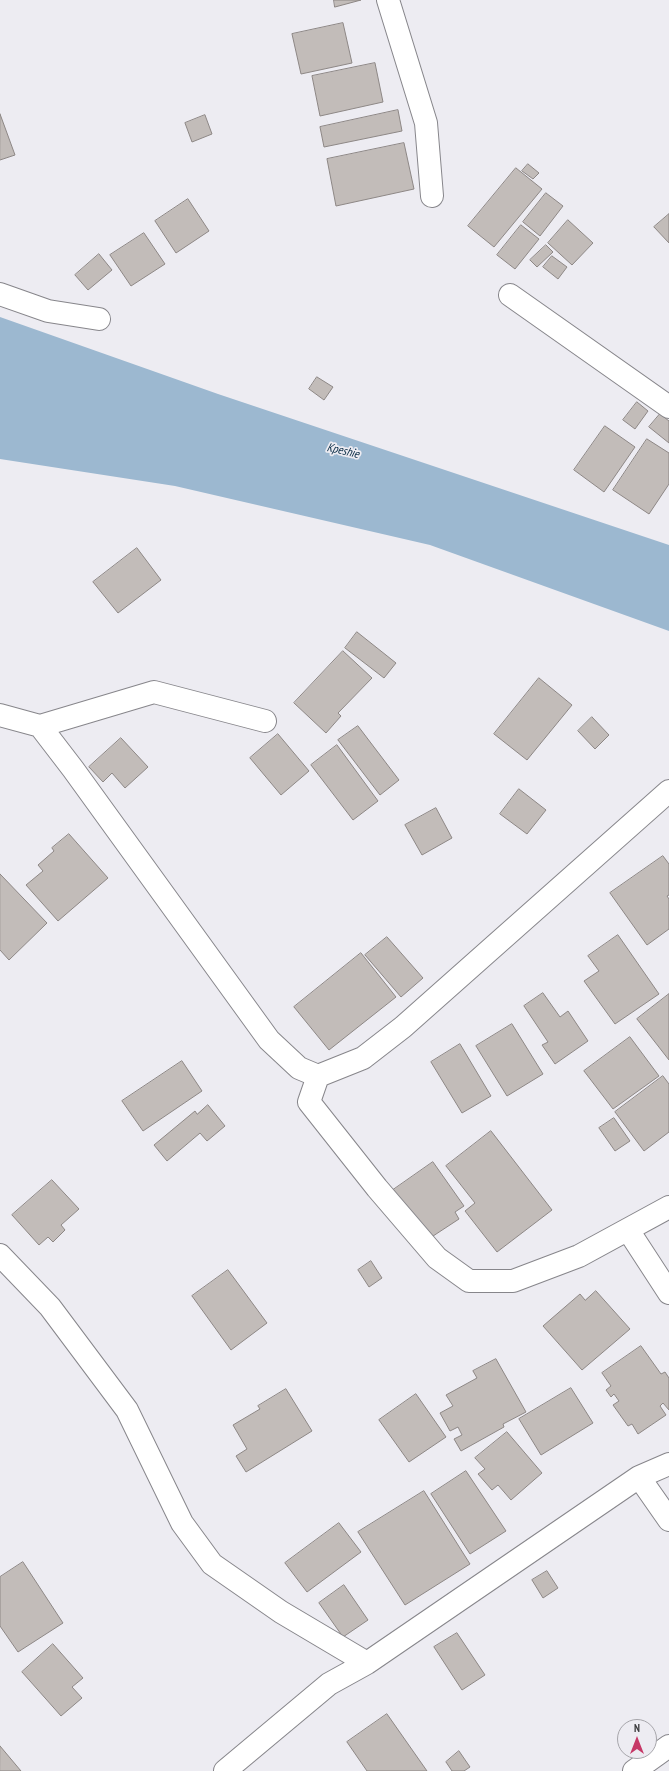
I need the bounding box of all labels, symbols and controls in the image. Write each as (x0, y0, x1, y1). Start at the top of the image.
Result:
water label: Kpeshie (325, 440, 361, 462)
north arrow (617, 1719, 657, 1759)
text: N (634, 1721, 640, 1735)

